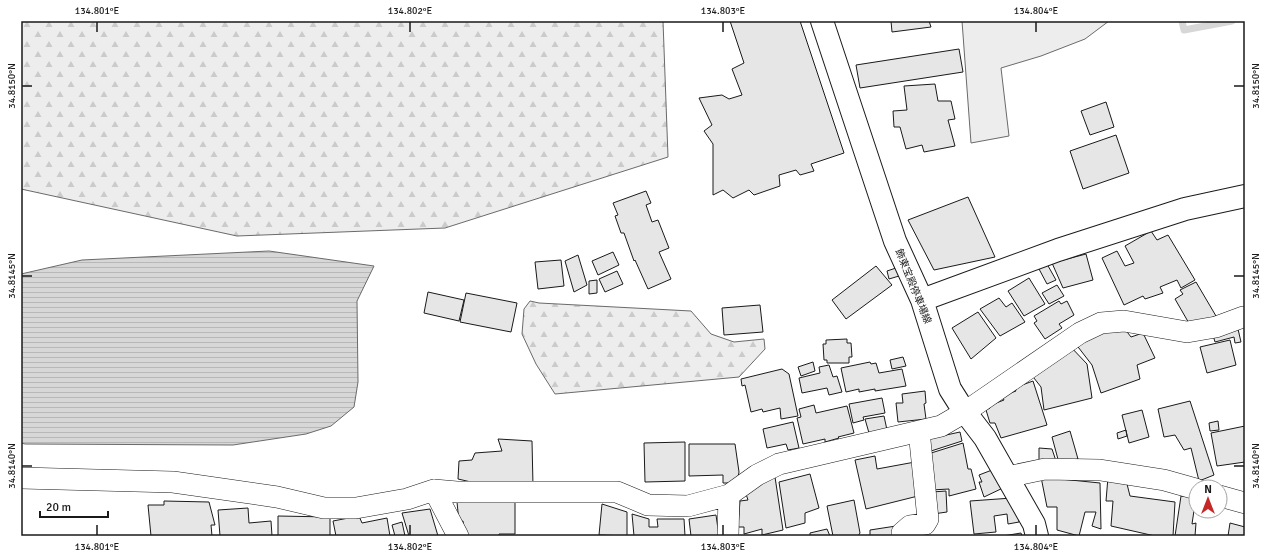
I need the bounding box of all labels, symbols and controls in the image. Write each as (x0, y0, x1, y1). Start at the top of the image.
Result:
text: 134.801°E (75, 5, 120, 17)
text: 134.802°E (388, 5, 433, 17)
text: 134.803°E (701, 5, 746, 17)
text: 134.804°E (1014, 5, 1059, 17)
text: 34.8150°N (6, 63, 18, 109)
text: 34.8150°N (1250, 63, 1262, 109)
street label: 飾東宝殿停車場線 (893, 247, 934, 326)
text: 34.8145°N (6, 253, 18, 299)
text: 34.8145°N (1250, 253, 1262, 299)
text: 34.8140°N (6, 443, 18, 489)
text: 34.8140°N (1250, 443, 1262, 489)
north arrow (1188, 479, 1228, 519)
text: N (1204, 483, 1212, 496)
scale bar (40, 493, 108, 519)
text: 20 m (46, 500, 71, 515)
text: 134.801°E (75, 541, 120, 553)
text: 134.802°E (388, 541, 433, 553)
text: 134.803°E (701, 541, 746, 553)
text: 134.804°E (1014, 541, 1059, 553)

